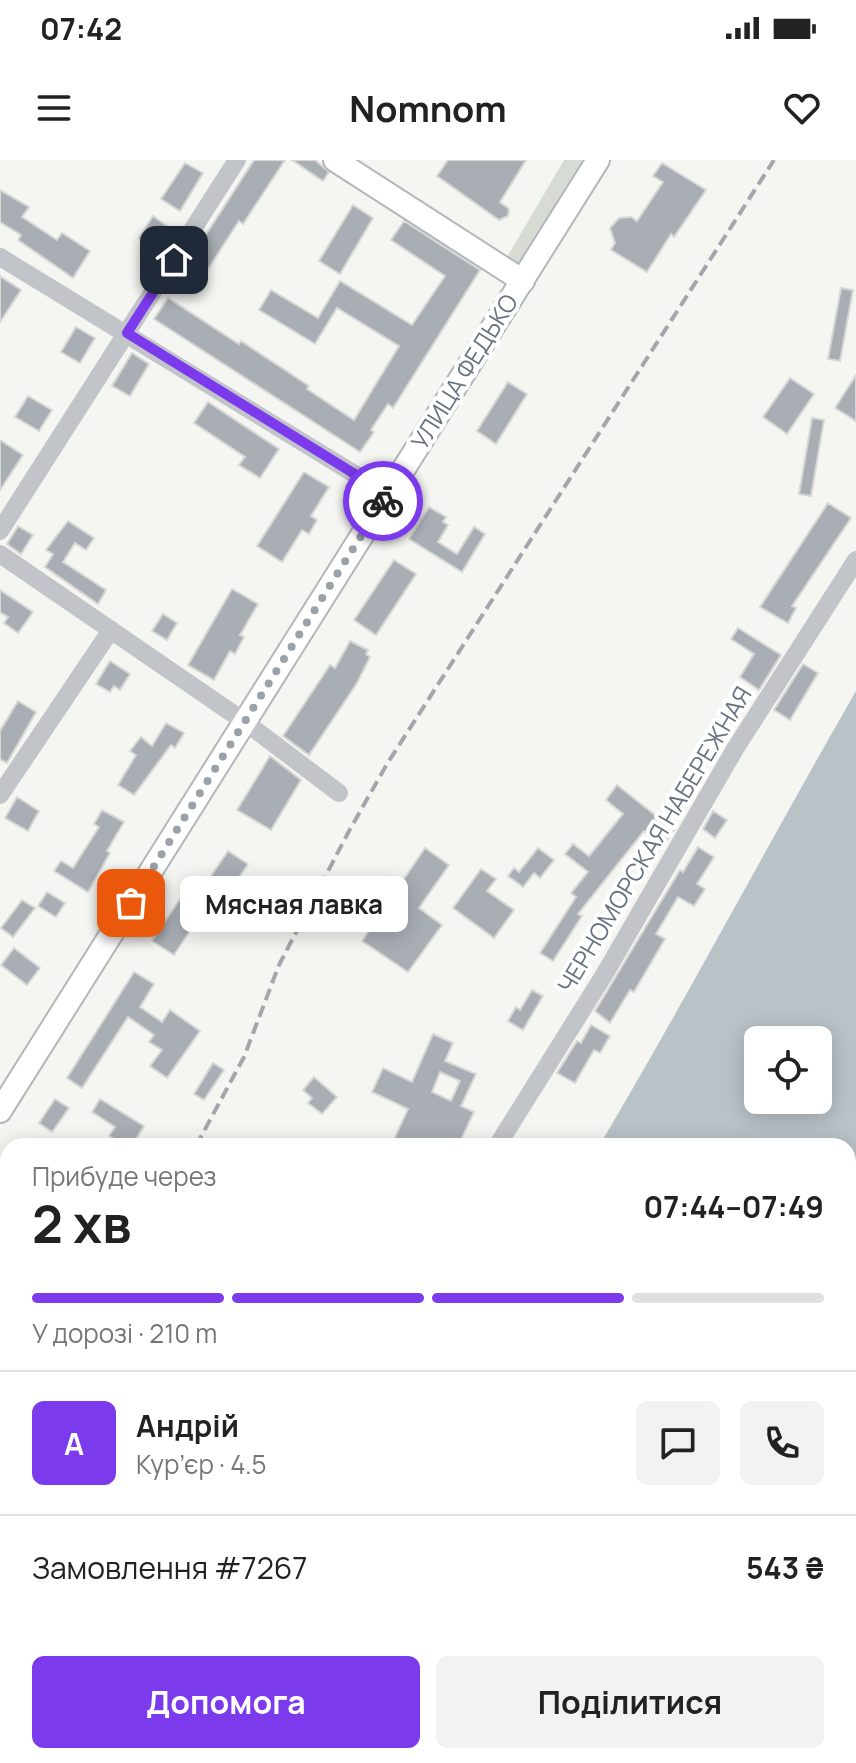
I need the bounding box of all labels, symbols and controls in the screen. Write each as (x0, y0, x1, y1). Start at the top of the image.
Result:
text: 07:42 (40, 8, 122, 49)
text: Nomnom (349, 84, 507, 133)
icon: menu (32, 86, 76, 130)
icon: heart (780, 86, 824, 130)
pin (140, 226, 208, 294)
icon: home (152, 238, 196, 282)
street label: УЛИЦА ФЕДЬКО (403, 287, 525, 455)
courier (343, 461, 423, 541)
icon: bike (361, 479, 405, 523)
street label: ЧЕРНОМОРСКАЯ НАБЕРЕЖНАЯ (549, 680, 759, 999)
pin (97, 869, 165, 937)
callout: Мясная лавка (179, 875, 407, 931)
icon: bag (109, 881, 153, 925)
text: Мясная лавка (205, 886, 383, 922)
map controls (744, 1026, 832, 1114)
button: locate (744, 1026, 832, 1114)
text: Прибуде через (32, 1158, 217, 1194)
text: 07:44–07:49 (643, 1186, 824, 1227)
text: 2 хв (32, 1188, 131, 1259)
text: У дорозі · 210 m (32, 1315, 217, 1351)
button: chat (636, 1401, 720, 1485)
button: phone (740, 1401, 824, 1485)
text: Андрій (136, 1405, 239, 1446)
text: А (64, 1423, 84, 1464)
text: Кур’єр · 4.5 (136, 1446, 267, 1482)
text: Замовлення #7267 (32, 1547, 307, 1588)
text: 543 ₴ (746, 1547, 824, 1588)
button: Допомога (32, 1656, 420, 1748)
button: Поділитися (436, 1656, 824, 1748)

